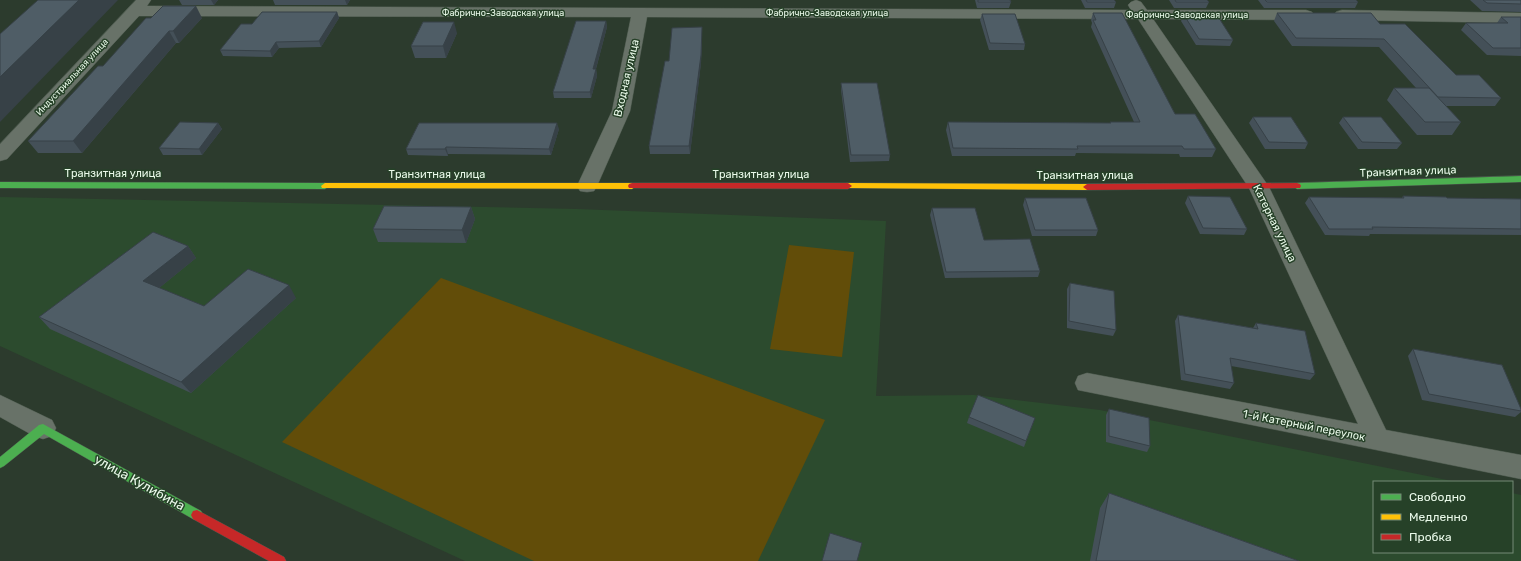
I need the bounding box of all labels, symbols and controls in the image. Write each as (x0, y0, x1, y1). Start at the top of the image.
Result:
street label: Фабрично-Заводская улица (442, 8, 564, 18)
street label: Фабрично-Заводская улица (766, 8, 888, 18)
street label: Фабрично-Заводская улица (1126, 10, 1248, 20)
street label: Индустриальная улица (34, 37, 110, 117)
street label: Входная улица (611, 38, 642, 118)
street label: Транзитная улица (1359, 163, 1457, 180)
street label: Транзитная улица (65, 167, 161, 180)
street label: Транзитная улица (389, 168, 485, 181)
street label: Транзитная улица (713, 168, 809, 181)
street label: Транзитная улица (1037, 169, 1133, 182)
street label: Катерная улица (1250, 182, 1299, 264)
street label: 1-й Катерный переулок (1242, 407, 1366, 444)
street label: улица Кулибина (92, 451, 188, 513)
legend (1373, 481, 1513, 553)
text: Свободно (1409, 490, 1466, 504)
text: Медленно (1409, 510, 1468, 524)
text: Пробка (1409, 530, 1452, 544)

